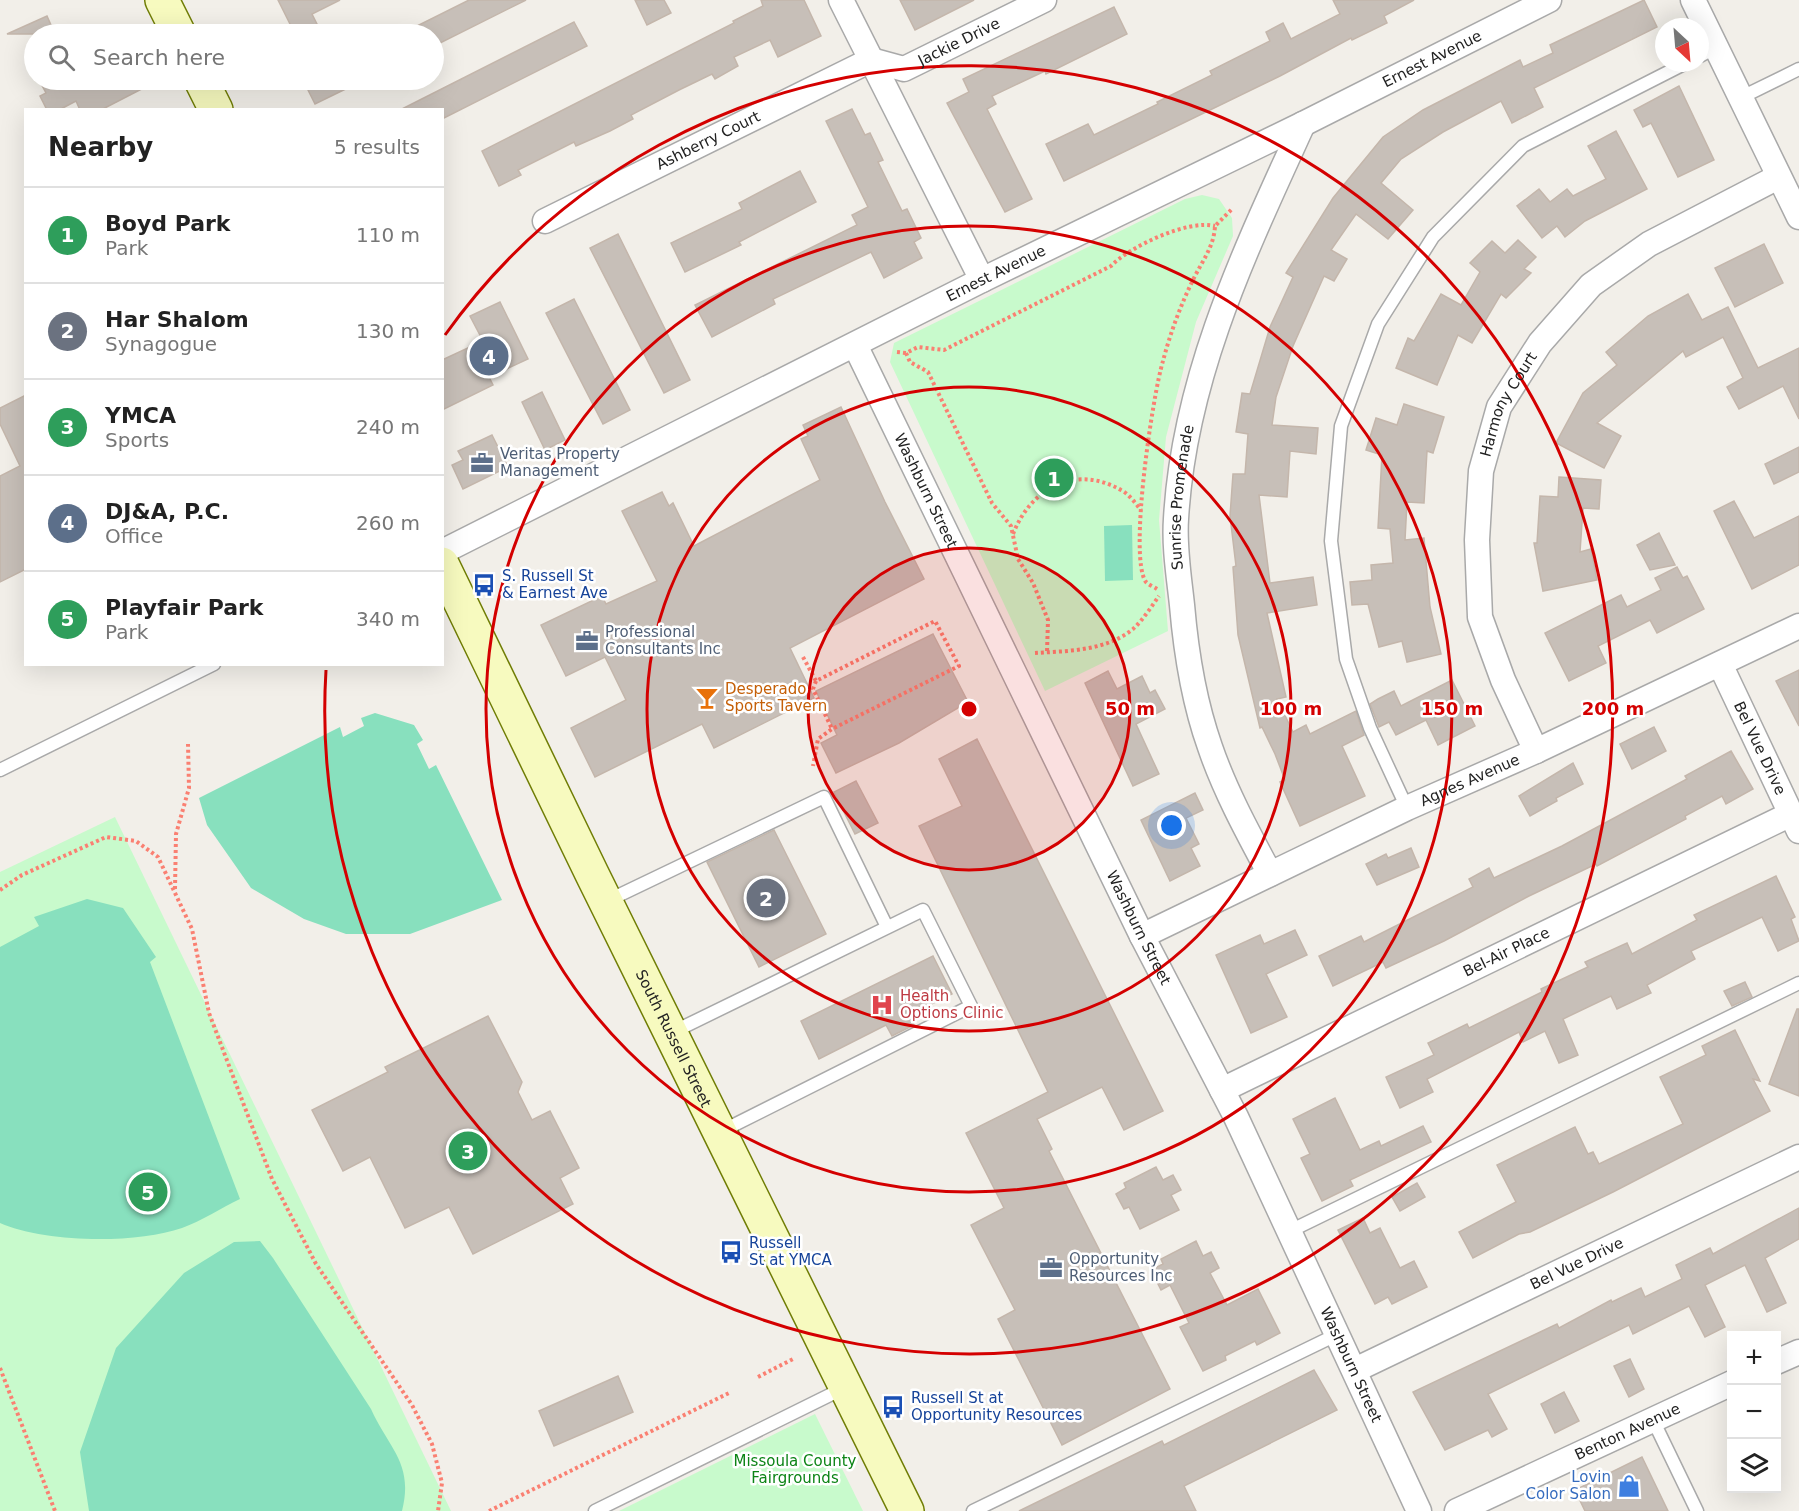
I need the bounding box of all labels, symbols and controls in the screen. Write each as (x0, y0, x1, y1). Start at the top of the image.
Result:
street label: Jackie Drive (914, 14, 1003, 70)
north arrow (1655, 18, 1709, 72)
search box (24, 24, 444, 90)
street label: Ernest Avenue (1380, 27, 1484, 91)
icon: search (45, 41, 78, 74)
text: Search here (93, 45, 225, 70)
street label: Ashberry Court (653, 107, 763, 174)
text: Nearby (48, 132, 153, 162)
text: 5 results (334, 135, 420, 159)
text: Boyd Park (105, 211, 231, 236)
text: 1 (61, 223, 74, 247)
text: 110 m (356, 223, 420, 247)
text: Park (105, 236, 148, 260)
street label: Ernest Avenue (943, 241, 1049, 306)
text: Har Shalom (105, 307, 249, 332)
text: 2 (61, 319, 74, 343)
text: 130 m (356, 319, 420, 343)
text: Synagogue (105, 332, 217, 356)
pin: 4 (470, 334, 508, 378)
street label: Harmony Court (1476, 349, 1541, 459)
text: YMCA (105, 403, 176, 428)
text: 3 (61, 415, 74, 439)
text: 240 m (356, 415, 420, 439)
street label: Sunrise Promenade (1167, 423, 1198, 571)
text: Sports (105, 428, 169, 452)
street label: Washburn Street (890, 430, 961, 551)
place label: Veritas Property Management (500, 445, 620, 480)
office icon: Veritas Property Management (469, 450, 495, 476)
pin: 1 (1034, 456, 1074, 500)
text: DJ&A, P.C. (105, 499, 229, 524)
text: 4 (61, 511, 74, 535)
text: 260 m (356, 511, 420, 535)
text: Office (105, 524, 163, 548)
place label: S. Russell St & Earnest Ave (502, 567, 608, 602)
bus stop icon: S. Russell St & Earnest Ave (471, 572, 497, 598)
text: Playfair Park (105, 595, 264, 620)
text: 5 (61, 607, 74, 631)
text: 340 m (356, 607, 420, 631)
text: Park (105, 620, 148, 644)
place label: Professional Consultants Inc (605, 623, 721, 658)
office icon: Professional Consultants Inc (574, 628, 600, 654)
place label: Desperado Sports Tavern (725, 680, 827, 715)
bar icon: Desperado Sports Tavern (694, 685, 720, 711)
text: 50 m (1105, 698, 1155, 719)
text: 100 m (1260, 698, 1322, 719)
text: 150 m (1421, 698, 1483, 719)
text: 200 m (1582, 698, 1644, 719)
street label: Bel Vue Drive (1730, 698, 1790, 798)
centre of rings (959, 699, 979, 719)
street label: Agnes Avenue (1417, 750, 1522, 810)
your location (1157, 811, 1186, 840)
street label: Washburn Street (1103, 868, 1175, 988)
pin: 2 (746, 876, 786, 920)
street label: Bel-Air Place (1460, 923, 1553, 981)
street label: South Russell Street (632, 967, 715, 1111)
place label: Health Options Clinic (900, 987, 1003, 1022)
hospital icon: Health Options Clinic (869, 992, 895, 1018)
pin: 3 (448, 1128, 488, 1174)
pin: 5 (128, 1170, 168, 1214)
place label: Russell St at YMCA (749, 1234, 833, 1269)
street label: Bel Vue Drive (1527, 1234, 1626, 1294)
bus stop icon: Russell St at YMCA (718, 1239, 744, 1265)
place label: Opportunity Resources Inc (1069, 1250, 1173, 1285)
office icon: Opportunity Resources Inc (1038, 1255, 1064, 1281)
street label: Washburn Street (1316, 1304, 1386, 1425)
map controls (1727, 1331, 1781, 1493)
button: + (1727, 1331, 1781, 1385)
button: − (1727, 1385, 1781, 1439)
place label: Russell St at Opportunity Resources (911, 1389, 1083, 1424)
bus stop icon: Russell St at Opportunity Resources (880, 1394, 906, 1420)
street label: Benton Avenue (1572, 1399, 1683, 1464)
button: layers (1727, 1439, 1781, 1493)
park label: Missoula County Fairgrounds (734, 1452, 857, 1487)
place label: Lovin Color Salon (1526, 1468, 1611, 1503)
shop icon: Lovin Color Salon (1616, 1473, 1642, 1499)

